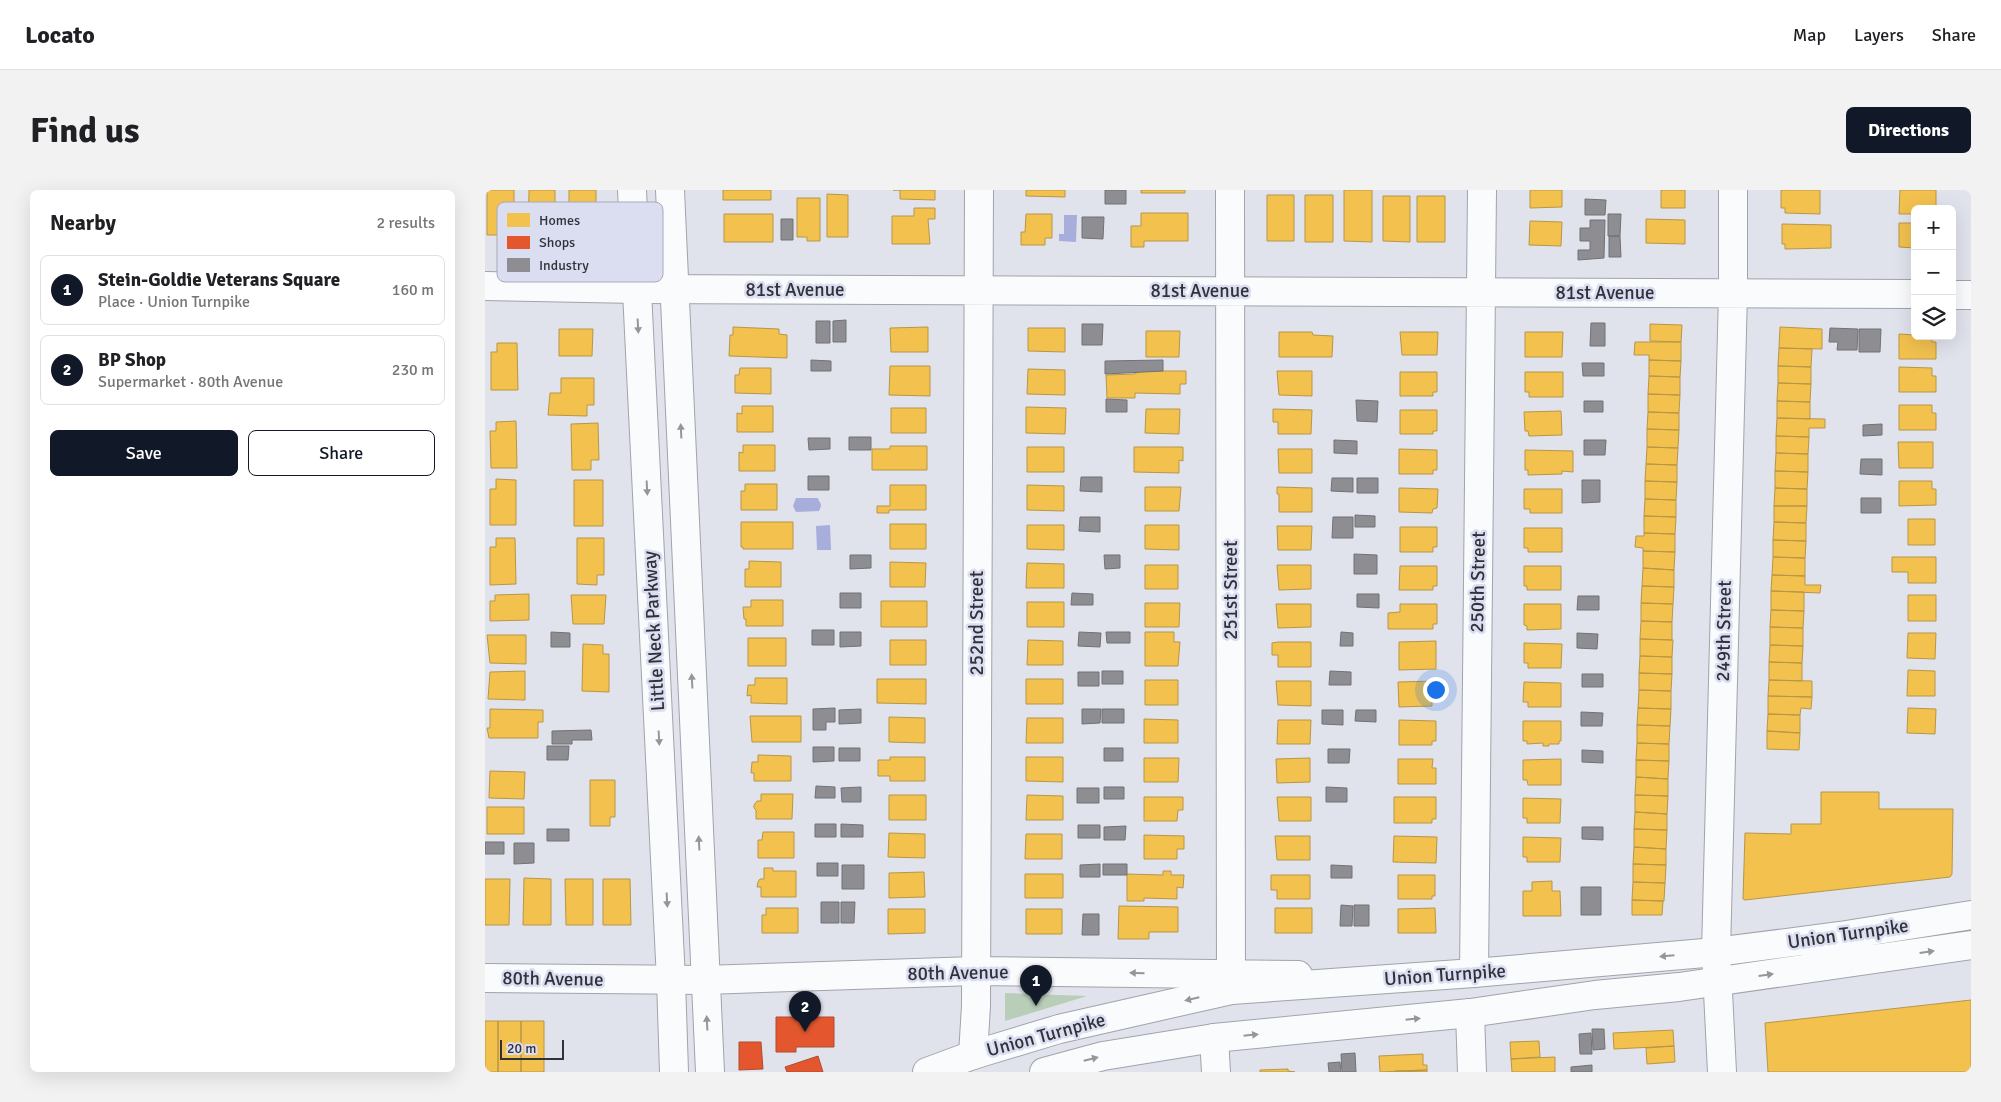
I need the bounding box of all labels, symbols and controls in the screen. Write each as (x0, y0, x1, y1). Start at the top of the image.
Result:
text: Locato (25, 20, 95, 50)
text: Map (1793, 24, 1826, 46)
text: Layers (1854, 24, 1904, 46)
text: Share (1932, 24, 1976, 46)
button: Directions (1846, 107, 1971, 153)
text: Find us (30, 109, 140, 152)
legend (497, 202, 663, 282)
map controls (1911, 205, 1956, 340)
button: + (1911, 205, 1956, 250)
text: Nearby (50, 210, 116, 236)
text: Homes (539, 212, 580, 229)
text: 2 results (376, 213, 435, 233)
text: Shops (539, 234, 575, 251)
button: − (1911, 250, 1956, 295)
text: Industry (539, 257, 589, 274)
text: Stein-Goldie Veterans Square (98, 268, 340, 292)
street label: 81st Avenue (745, 278, 845, 302)
street label: 81st Avenue (1150, 279, 1250, 303)
text: 1 (63, 280, 71, 300)
text: 160 m (392, 280, 434, 300)
street label: 81st Avenue (1555, 281, 1655, 305)
text: Place · Union Turnpike (98, 292, 250, 312)
button: layers (1911, 295, 1956, 340)
one-way arrow (635, 318, 643, 334)
text: BP Shop (98, 348, 166, 372)
text: 2 (63, 360, 71, 380)
text: 230 m (392, 360, 434, 380)
text: Supermarket · 80th Avenue (98, 372, 283, 392)
one-way arrow (676, 423, 684, 439)
button: Save (50, 430, 238, 476)
button: Share (248, 430, 435, 476)
one-way arrow (643, 481, 651, 497)
street label: 250th Street (1465, 531, 1491, 633)
street label: 251st Street (1219, 540, 1243, 640)
street label: Little Neck Parkway (638, 550, 670, 712)
street label: 252nd Street (965, 570, 989, 675)
street label: 249th Street (1711, 580, 1737, 682)
one-way arrow (688, 673, 696, 689)
your location (1423, 677, 1449, 703)
one-way arrow (655, 730, 663, 746)
one-way arrow (695, 835, 703, 851)
one-way arrow (663, 893, 671, 909)
street label: Union Turnpike (1786, 914, 1910, 954)
one-way arrow (1919, 948, 1935, 956)
one-way arrow (1659, 952, 1675, 960)
street label: Union Turnpike (1383, 959, 1507, 991)
street label: 80th Avenue (907, 960, 1009, 986)
pin: 1 (1020, 965, 1052, 1006)
street label: 80th Avenue (502, 966, 604, 992)
one-way arrow (1129, 969, 1145, 977)
one-way arrow (1758, 970, 1774, 978)
pin: 2 (789, 991, 821, 1032)
one-way arrow (1185, 995, 1200, 1003)
street label: Union Turnpike (984, 1008, 1108, 1062)
one-way arrow (703, 1015, 711, 1031)
one-way arrow (1405, 1015, 1421, 1023)
one-way arrow (1244, 1030, 1260, 1038)
scale bar (500, 1037, 564, 1060)
text: 20 m (507, 1040, 536, 1057)
one-way arrow (1083, 1055, 1098, 1063)

